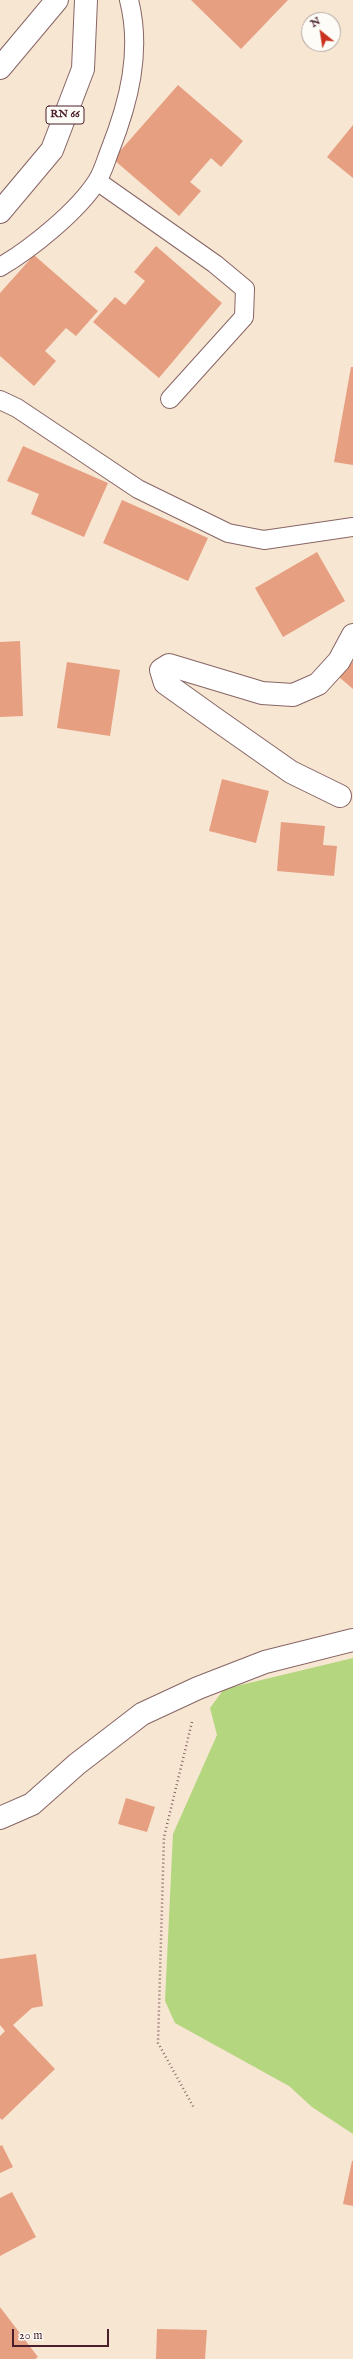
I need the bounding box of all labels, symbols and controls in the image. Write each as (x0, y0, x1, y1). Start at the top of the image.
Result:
north arrow (301, 12, 341, 52)
text: N (308, 14, 323, 31)
road number: RN 66 (46, 106, 84, 124)
scale bar (14, 2321, 111, 2347)
text: 20 m (19, 2328, 42, 2343)

